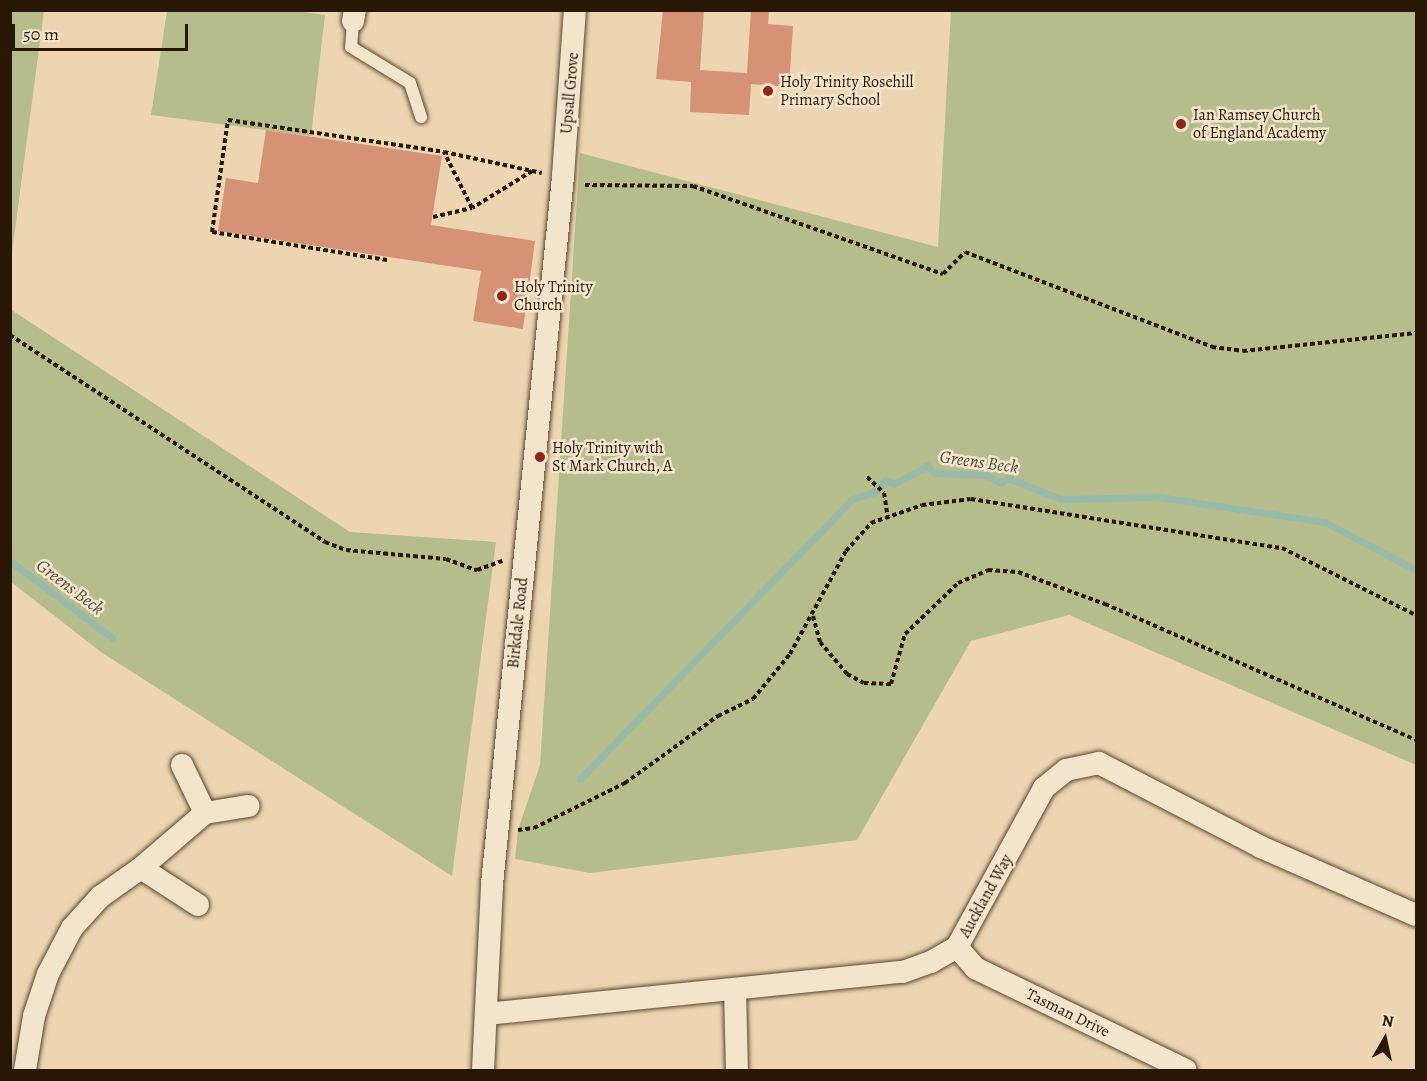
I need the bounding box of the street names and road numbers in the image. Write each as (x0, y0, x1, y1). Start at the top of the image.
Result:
street label: Upsall Grove (557, 51, 583, 135)
street label: Birkdale Road (504, 577, 532, 669)
street label: Auckland Way (955, 851, 1017, 941)
street label: Tasman Drive (1023, 985, 1113, 1041)

